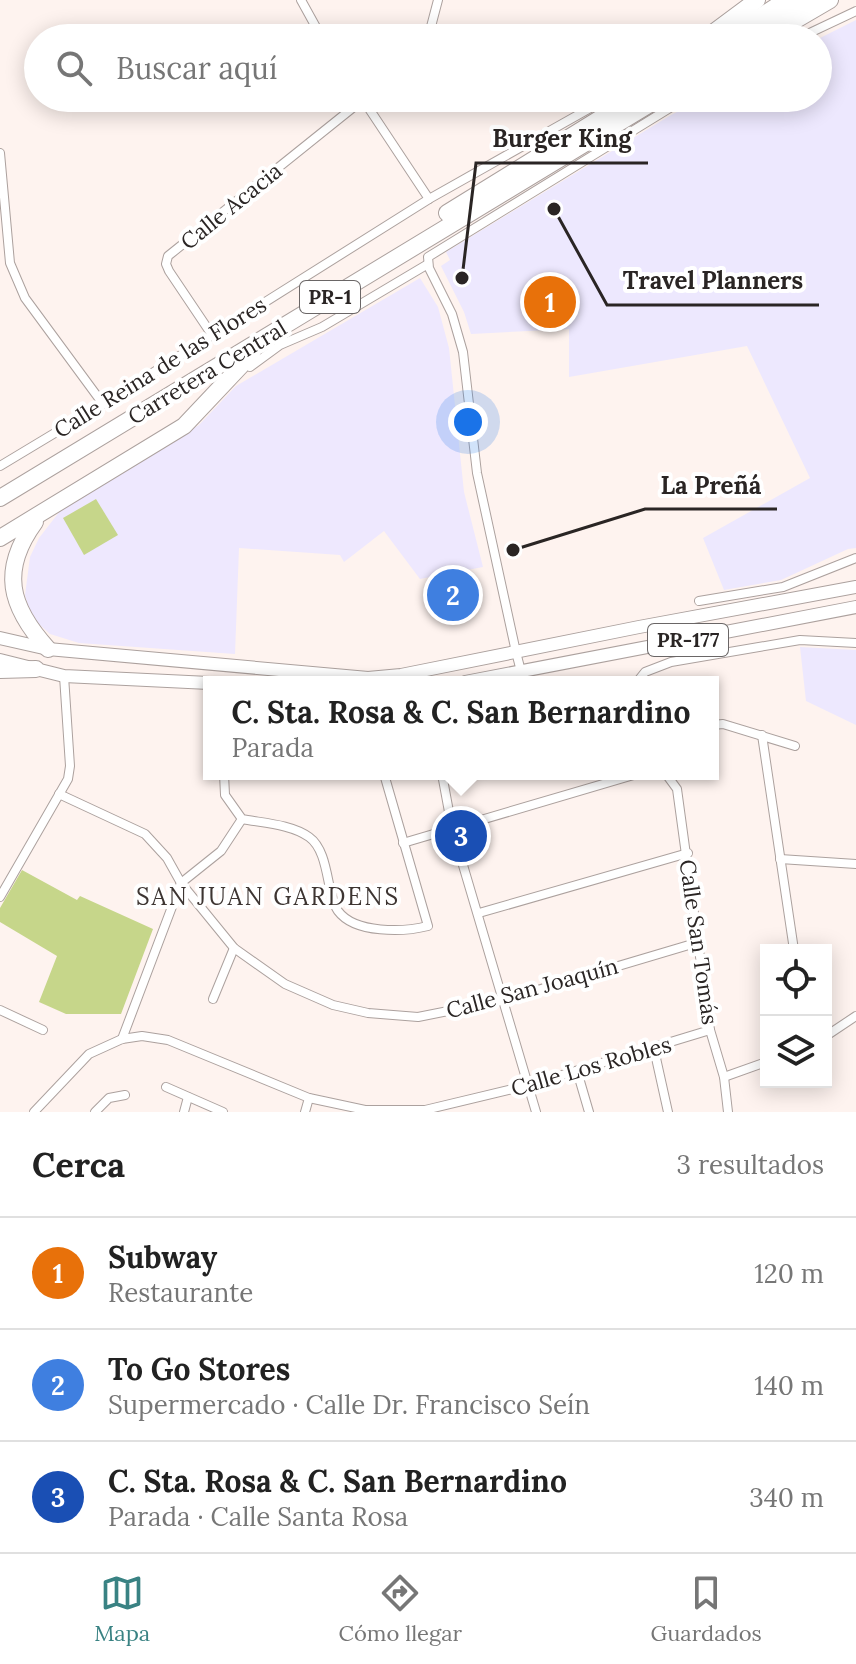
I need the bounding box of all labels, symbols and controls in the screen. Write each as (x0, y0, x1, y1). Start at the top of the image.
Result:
search box (24, 24, 832, 112)
icon: search (52, 46, 96, 90)
text: Buscar aquí (116, 49, 277, 87)
callout: Burger King (476, 115, 648, 163)
text: Burger King (492, 123, 633, 154)
street label: Calle Acacia (175, 157, 287, 255)
callout: Travel Planners (607, 257, 819, 305)
text: Travel Planners (623, 265, 803, 296)
pin: 1 (524, 272, 576, 332)
road number: PR-1 (300, 281, 360, 313)
street label: Calle Reina de las Flores (49, 290, 271, 444)
street label: Carretera Central (123, 314, 291, 430)
your location (448, 402, 488, 442)
callout: La Preñá (645, 461, 777, 509)
text: La Preñá (661, 470, 762, 501)
pin: 2 (427, 565, 479, 625)
road number: PR-177 (648, 624, 728, 656)
popup (203, 676, 719, 780)
text: C. Sta. Rosa & C. San Bernardino (232, 693, 690, 731)
text: Parada (232, 731, 314, 764)
pin: 3 (435, 806, 487, 866)
street label: Calle San Tomás (674, 858, 724, 1026)
district label: SAN JUAN GARDENS (136, 881, 400, 912)
map controls (760, 944, 832, 1088)
button: locate (760, 944, 832, 1016)
street label: Calle San Joaquín (443, 952, 621, 1024)
button: layers (760, 1016, 832, 1088)
street label: Calle Los Robles (508, 1030, 674, 1102)
text: Cerca (32, 1143, 125, 1186)
text: 3 resultados (677, 1148, 824, 1181)
text: Subway (108, 1238, 217, 1276)
text: 1 (53, 1257, 63, 1290)
text: 120 m (754, 1257, 824, 1290)
text: Restaurante (108, 1276, 253, 1309)
text: To Go Stores (108, 1350, 290, 1388)
text: 2 (51, 1369, 65, 1402)
text: 140 m (754, 1369, 824, 1402)
text: Supermercado · Calle Dr. Francisco Seín (108, 1388, 590, 1421)
text: C. Sta. Rosa & C. San Bernardino (108, 1462, 567, 1500)
text: 3 (51, 1481, 65, 1514)
text: 340 m (749, 1481, 824, 1514)
text: Parada · Calle Santa Rosa (108, 1500, 408, 1533)
tab: Mapa (94, 1571, 150, 1647)
tab: Cómo llegar (339, 1571, 462, 1647)
tab: Guardados (650, 1571, 762, 1647)

